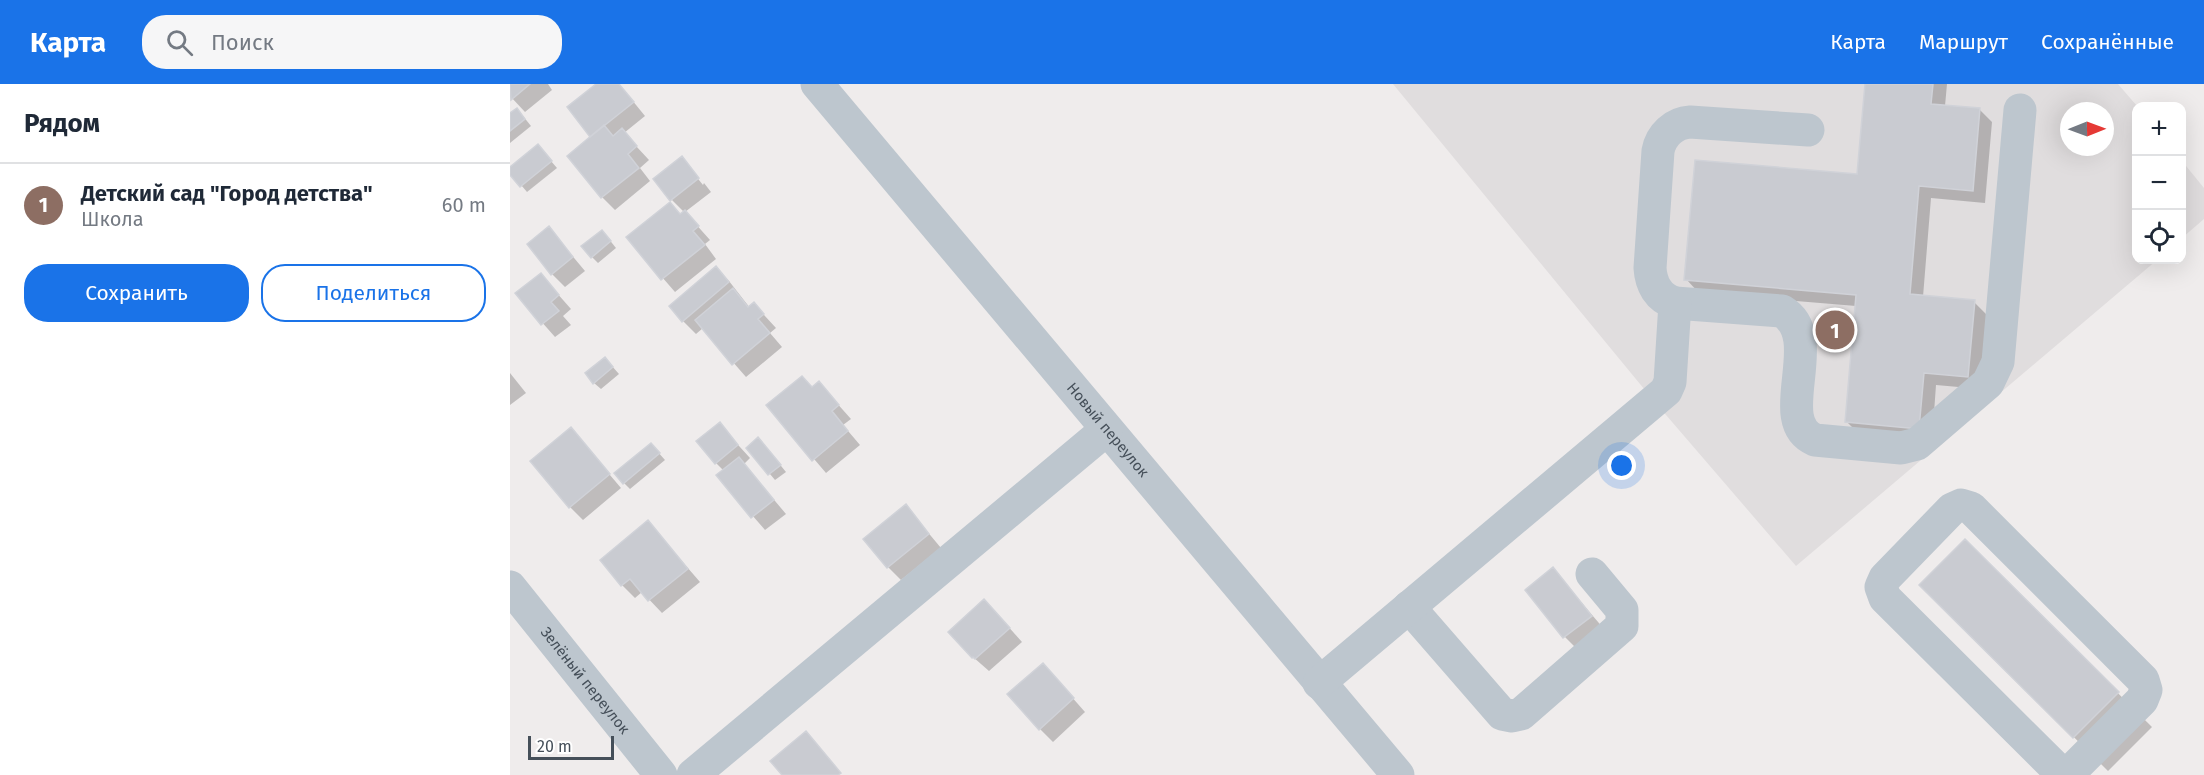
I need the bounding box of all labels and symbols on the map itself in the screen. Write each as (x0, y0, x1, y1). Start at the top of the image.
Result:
north arrow (2060, 102, 2114, 156)
pin: 1 (1816, 308, 1854, 352)
street label: Новый переулок (1063, 379, 1153, 481)
your location (1607, 451, 1636, 480)
street label: Зелёный переулок (537, 623, 634, 738)
scale bar (528, 733, 614, 760)

